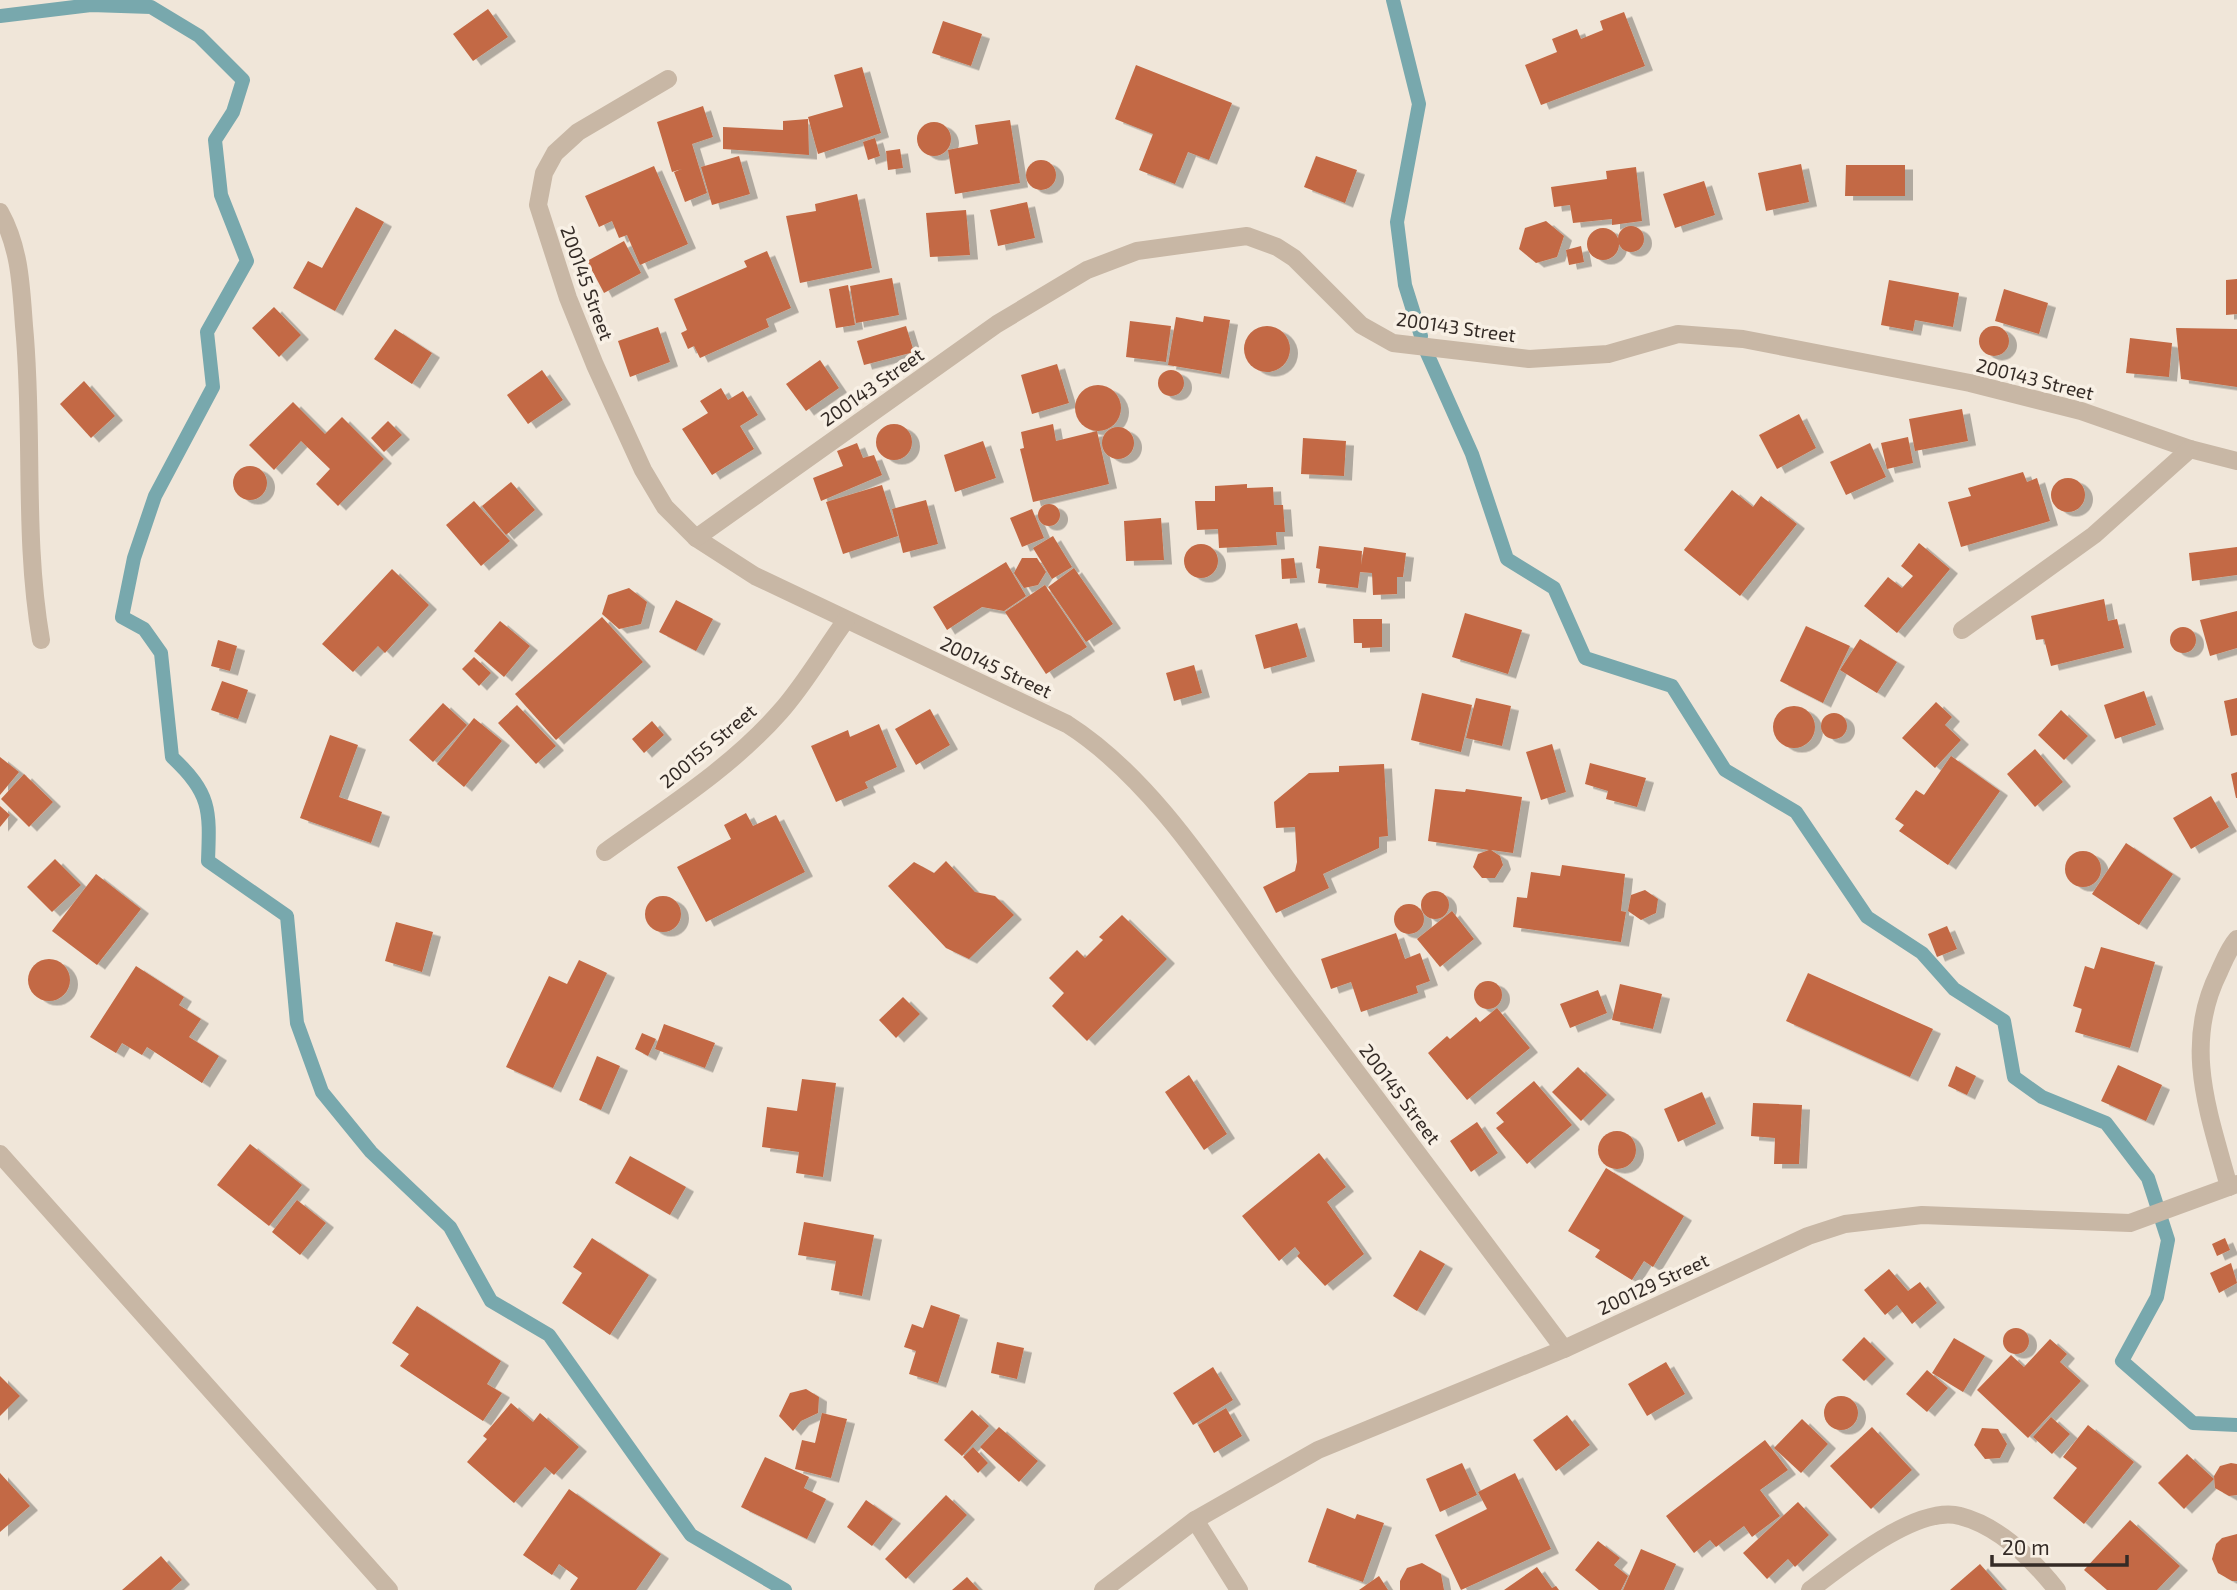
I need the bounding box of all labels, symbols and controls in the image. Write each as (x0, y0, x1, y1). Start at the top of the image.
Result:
street label: 200145 Street (556, 222, 619, 343)
street label: 200143 Street (1395, 307, 1517, 346)
street label: 200143 Street (816, 343, 928, 431)
street label: 200143 Street (1974, 353, 2096, 404)
street label: 200145 Street (937, 631, 1055, 702)
street label: 200155 Street (655, 699, 760, 793)
street label: 200145 Street (1355, 1039, 1446, 1149)
street label: 200129 Street (1594, 1248, 1712, 1319)
scale bar (1992, 1524, 2127, 1568)
text: 20 m (2002, 1534, 2050, 1559)

